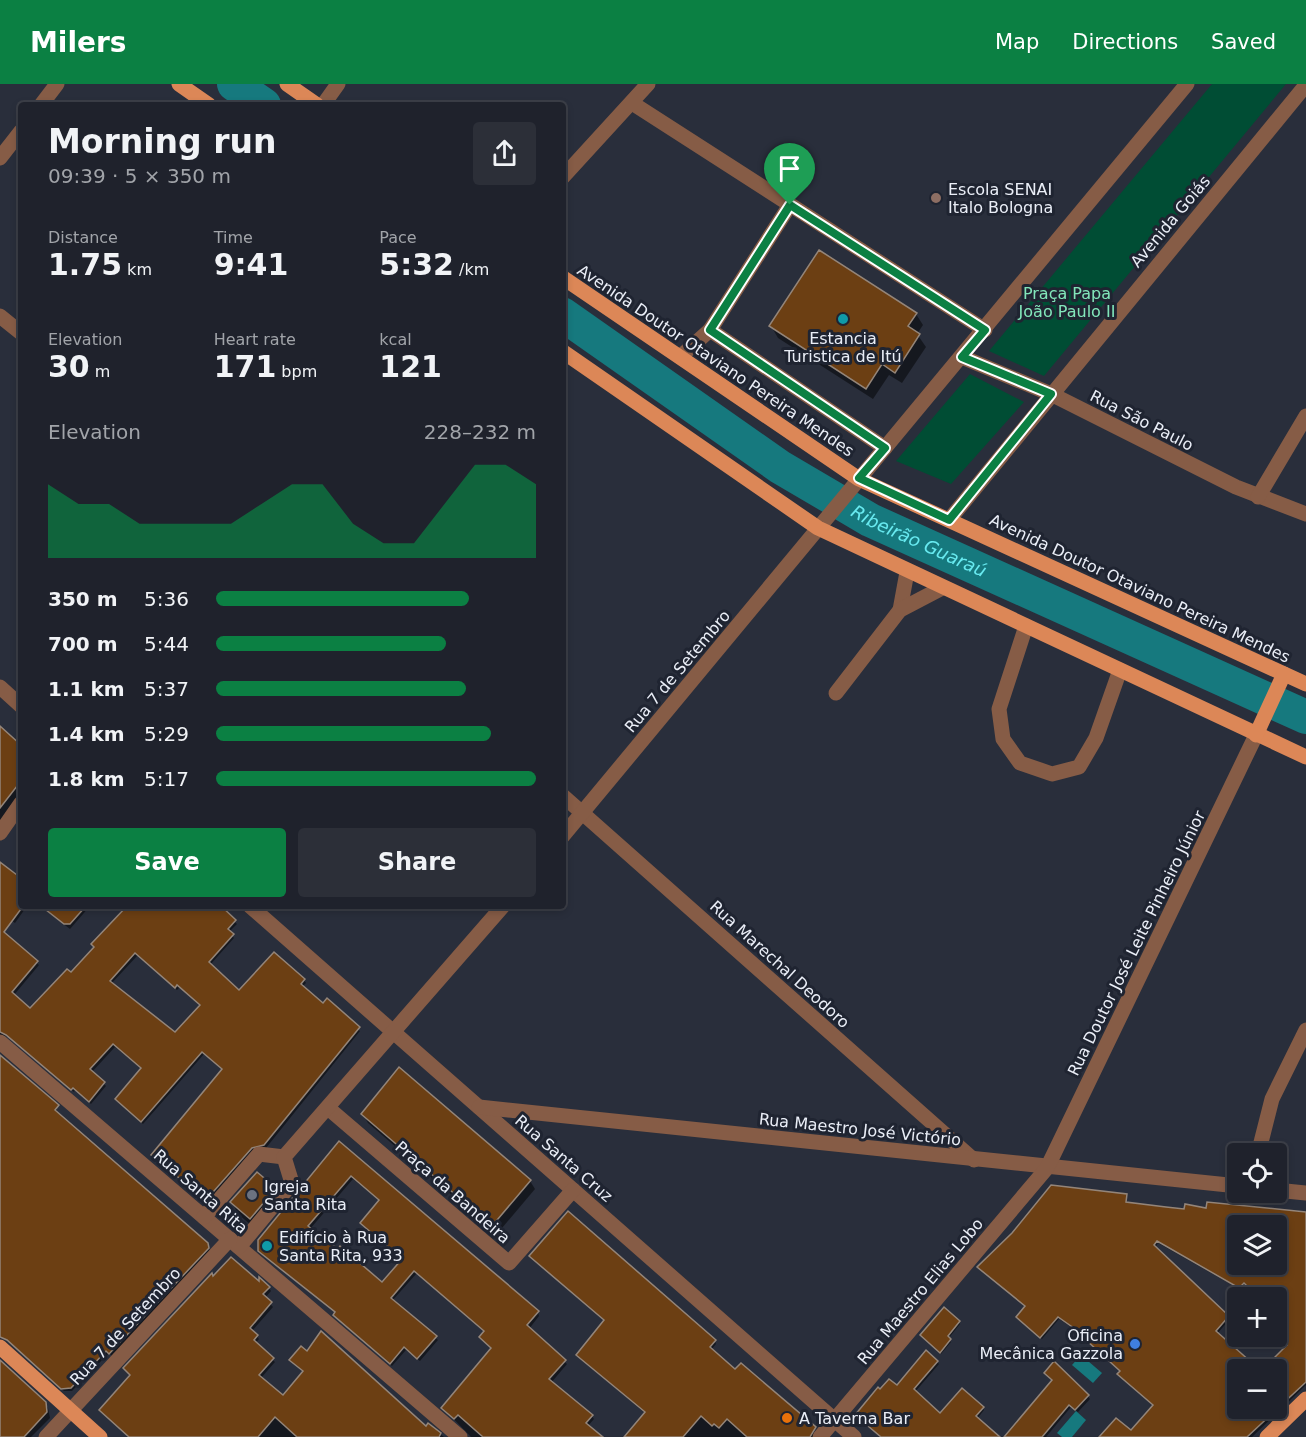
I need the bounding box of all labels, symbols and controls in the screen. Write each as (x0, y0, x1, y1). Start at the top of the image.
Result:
text: Milers (30, 26, 127, 59)
text: Map (995, 30, 1039, 54)
text: Directions (1072, 30, 1178, 54)
text: Saved (1211, 30, 1276, 54)
text: Morning run (48, 122, 276, 161)
button: share (473, 122, 536, 185)
pin (764, 143, 815, 205)
icon: arrive (773, 152, 806, 185)
text: 09:39 · 5 × 350 m (48, 164, 231, 188)
street label: Avenida Goiás (1127, 172, 1214, 271)
place label: Escola SENAI Italo Bologna (948, 180, 1053, 217)
marker: Escola SENAI Italo Bologna (929, 191, 943, 205)
text: Distance (48, 228, 118, 247)
text: Time (214, 228, 253, 247)
text: Pace (379, 228, 417, 247)
text: 1.75 (48, 247, 122, 282)
text: 9:41 (214, 247, 288, 282)
text: 5:32 (379, 247, 454, 282)
text: km (122, 260, 152, 279)
text: /km (454, 260, 489, 279)
street label: Avenida Doutor Otaviano Pereira Mendes (574, 260, 858, 460)
park label: Praça Papa João Paulo II (1018, 284, 1115, 321)
marker: Estancia Turistica de Itú (836, 312, 850, 326)
place label: Estancia Turistica de Itú (783, 329, 902, 366)
text: Elevation (48, 330, 122, 349)
text: Heart rate (214, 330, 296, 349)
text: kcal (379, 330, 412, 349)
text: 30 (48, 349, 90, 384)
text: 171 (214, 349, 276, 384)
text: 121 (379, 349, 442, 384)
text: m (90, 362, 110, 381)
text: bpm (276, 362, 317, 381)
street label: Rua São Paulo (1087, 386, 1197, 455)
text: Elevation (48, 420, 141, 444)
text: 228–232 m (424, 420, 536, 444)
water label: Ribeirão Guaraú (848, 500, 990, 581)
street label: Avenida Doutor Otaviano Pereira Mendes (987, 510, 1293, 667)
text: 350 m (48, 587, 118, 611)
text: 5:36 (144, 587, 189, 611)
street label: Rua 7 de Setembro (621, 606, 734, 736)
text: 700 m (48, 632, 118, 656)
text: 5:44 (144, 632, 189, 656)
text: 1.1 km (48, 677, 125, 701)
text: 5:37 (144, 677, 189, 701)
text: 1.4 km (48, 722, 125, 746)
text: 5:29 (144, 722, 189, 746)
text: 1.8 km (48, 767, 125, 791)
text: 5:17 (144, 767, 189, 791)
street label: Rua Doutor José Leite Pinheiro Júnior (1064, 807, 1209, 1079)
button: Save (48, 828, 286, 897)
button: Share (298, 828, 536, 897)
street label: Rua Marechal Deodoro (706, 897, 853, 1032)
street label: Rua Maestro José Victório (758, 1109, 962, 1150)
street label: Rua Santa Cruz (511, 1111, 616, 1206)
street label: Praça da Bandeira (391, 1137, 514, 1248)
map controls (1227, 1143, 1287, 1419)
button: locate (1227, 1143, 1287, 1203)
street label: Rua Santa Rita (150, 1145, 252, 1237)
place label: Igreja Santa Rita (264, 1177, 347, 1214)
marker: Igreja Santa Rita (245, 1188, 259, 1202)
street label: Rua Maestro Elias Lobo (854, 1214, 987, 1368)
button: layers (1227, 1215, 1287, 1275)
place label: Edifício à Rua Santa Rita, 933 (279, 1228, 403, 1265)
marker: Edifício à Rua Santa Rita, 933 (260, 1239, 274, 1253)
street label: Rua 7 de Setembro (66, 1264, 185, 1389)
button: + (1227, 1287, 1287, 1347)
place label: Oficina Mecânica Gazzola (979, 1326, 1123, 1363)
marker: Oficina Mecânica Gazzola (1128, 1337, 1142, 1351)
button: − (1227, 1359, 1287, 1419)
place label: A Taverna Bar (799, 1409, 910, 1428)
marker: A Taverna Bar (780, 1411, 794, 1425)

